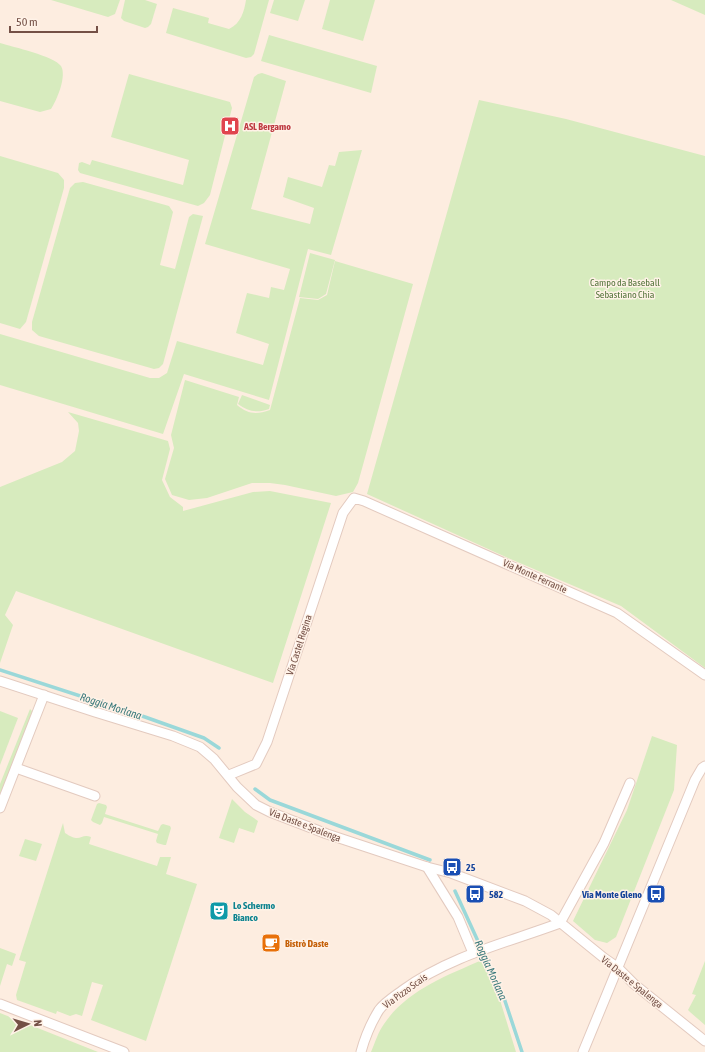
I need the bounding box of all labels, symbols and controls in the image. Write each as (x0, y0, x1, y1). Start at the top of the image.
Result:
scale bar (10, 8, 97, 34)
text: 50 m (16, 15, 38, 29)
hospital icon: ASL Bergamo (219, 115, 241, 137)
place label: ASL Bergamo (243, 121, 291, 132)
park label: Campo da Baseball Sebastiano Chia (590, 277, 660, 300)
street label: Via Monte Ferrante (501, 557, 569, 595)
street label: Via Castel Regina (284, 613, 314, 677)
water label: Roggia Morlana (79, 690, 143, 722)
street label: Via Daste e Spalenga (268, 806, 343, 844)
bus stop icon: 25 (441, 856, 463, 878)
place label: 25 (466, 862, 476, 873)
bus stop icon: 582 (464, 883, 486, 905)
bus stop icon: Via Monte Gleno (645, 883, 667, 905)
place label: 582 (489, 889, 503, 900)
place label: Via Monte Gleno (581, 889, 642, 900)
theatre icon: Lo Schermo Bianco (208, 900, 230, 922)
place label: Lo Schermo Bianco (233, 900, 275, 923)
cafe icon: Bistrò Daste (260, 932, 282, 954)
place label: Bistrò Daste (285, 938, 329, 949)
water label: Roggia Morlana (472, 938, 510, 1002)
street label: Via Daste e Spalenga (599, 954, 665, 1010)
street label: Via Pizzo Scais (381, 971, 430, 1011)
north arrow (8, 1004, 48, 1044)
text: N (32, 1019, 44, 1027)

